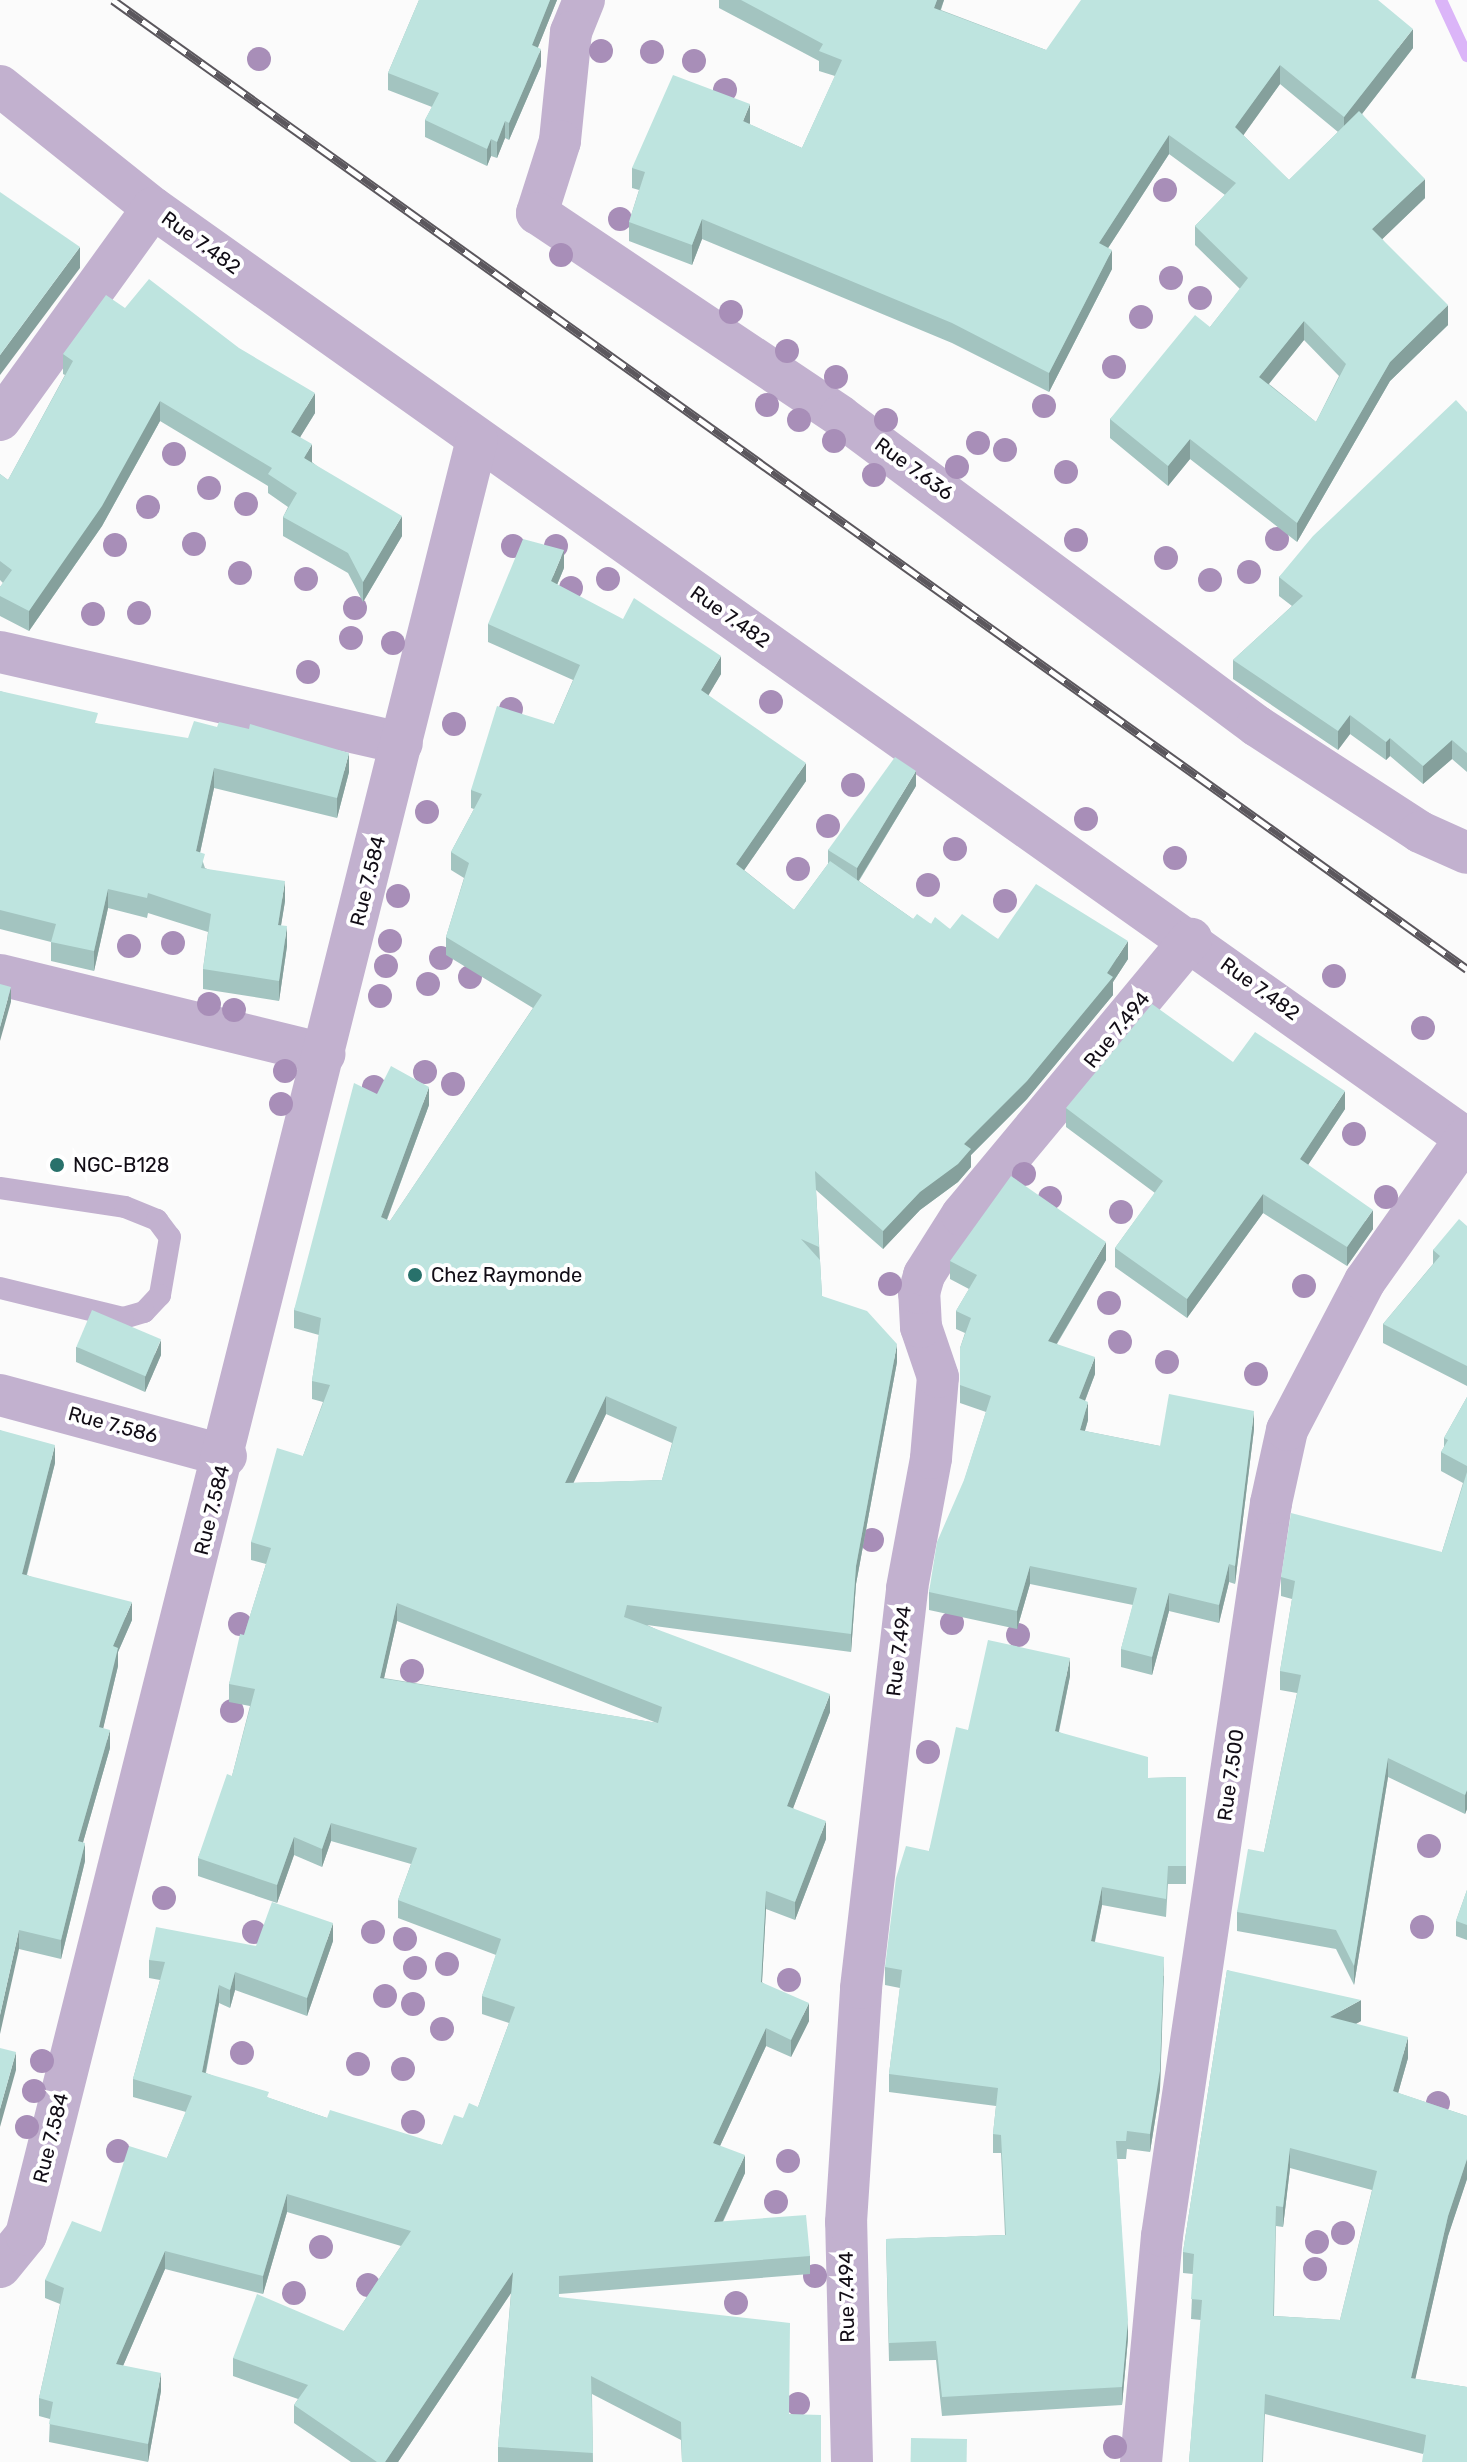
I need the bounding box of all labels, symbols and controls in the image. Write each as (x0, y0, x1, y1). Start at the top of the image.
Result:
street label: Rue 7.482 (157, 206, 245, 280)
street label: Rue 7.636 (870, 433, 958, 505)
street label: Rue 7.482 (686, 581, 774, 653)
street label: Rue 7.584 (345, 833, 391, 929)
street label: Rue 7.482 (1216, 952, 1304, 1026)
street label: Rue 7.494 (1079, 987, 1155, 1073)
place label: NGC-B128 (73, 1153, 169, 1177)
marker: NGC-B128 (48, 1156, 66, 1174)
place label: Chez Raymonde (431, 1263, 582, 1287)
marker: Chez Raymonde (406, 1266, 424, 1284)
street label: Rue 7.586 (66, 1402, 160, 1448)
street label: Rue 7.584 (189, 1462, 235, 1558)
street label: Rue 7.494 (882, 1604, 916, 1698)
street label: Rue 7.500 (1213, 1728, 1249, 1822)
street label: Rue 7.584 (28, 2090, 74, 2186)
street label: Rue 7.494 (834, 2251, 860, 2343)

